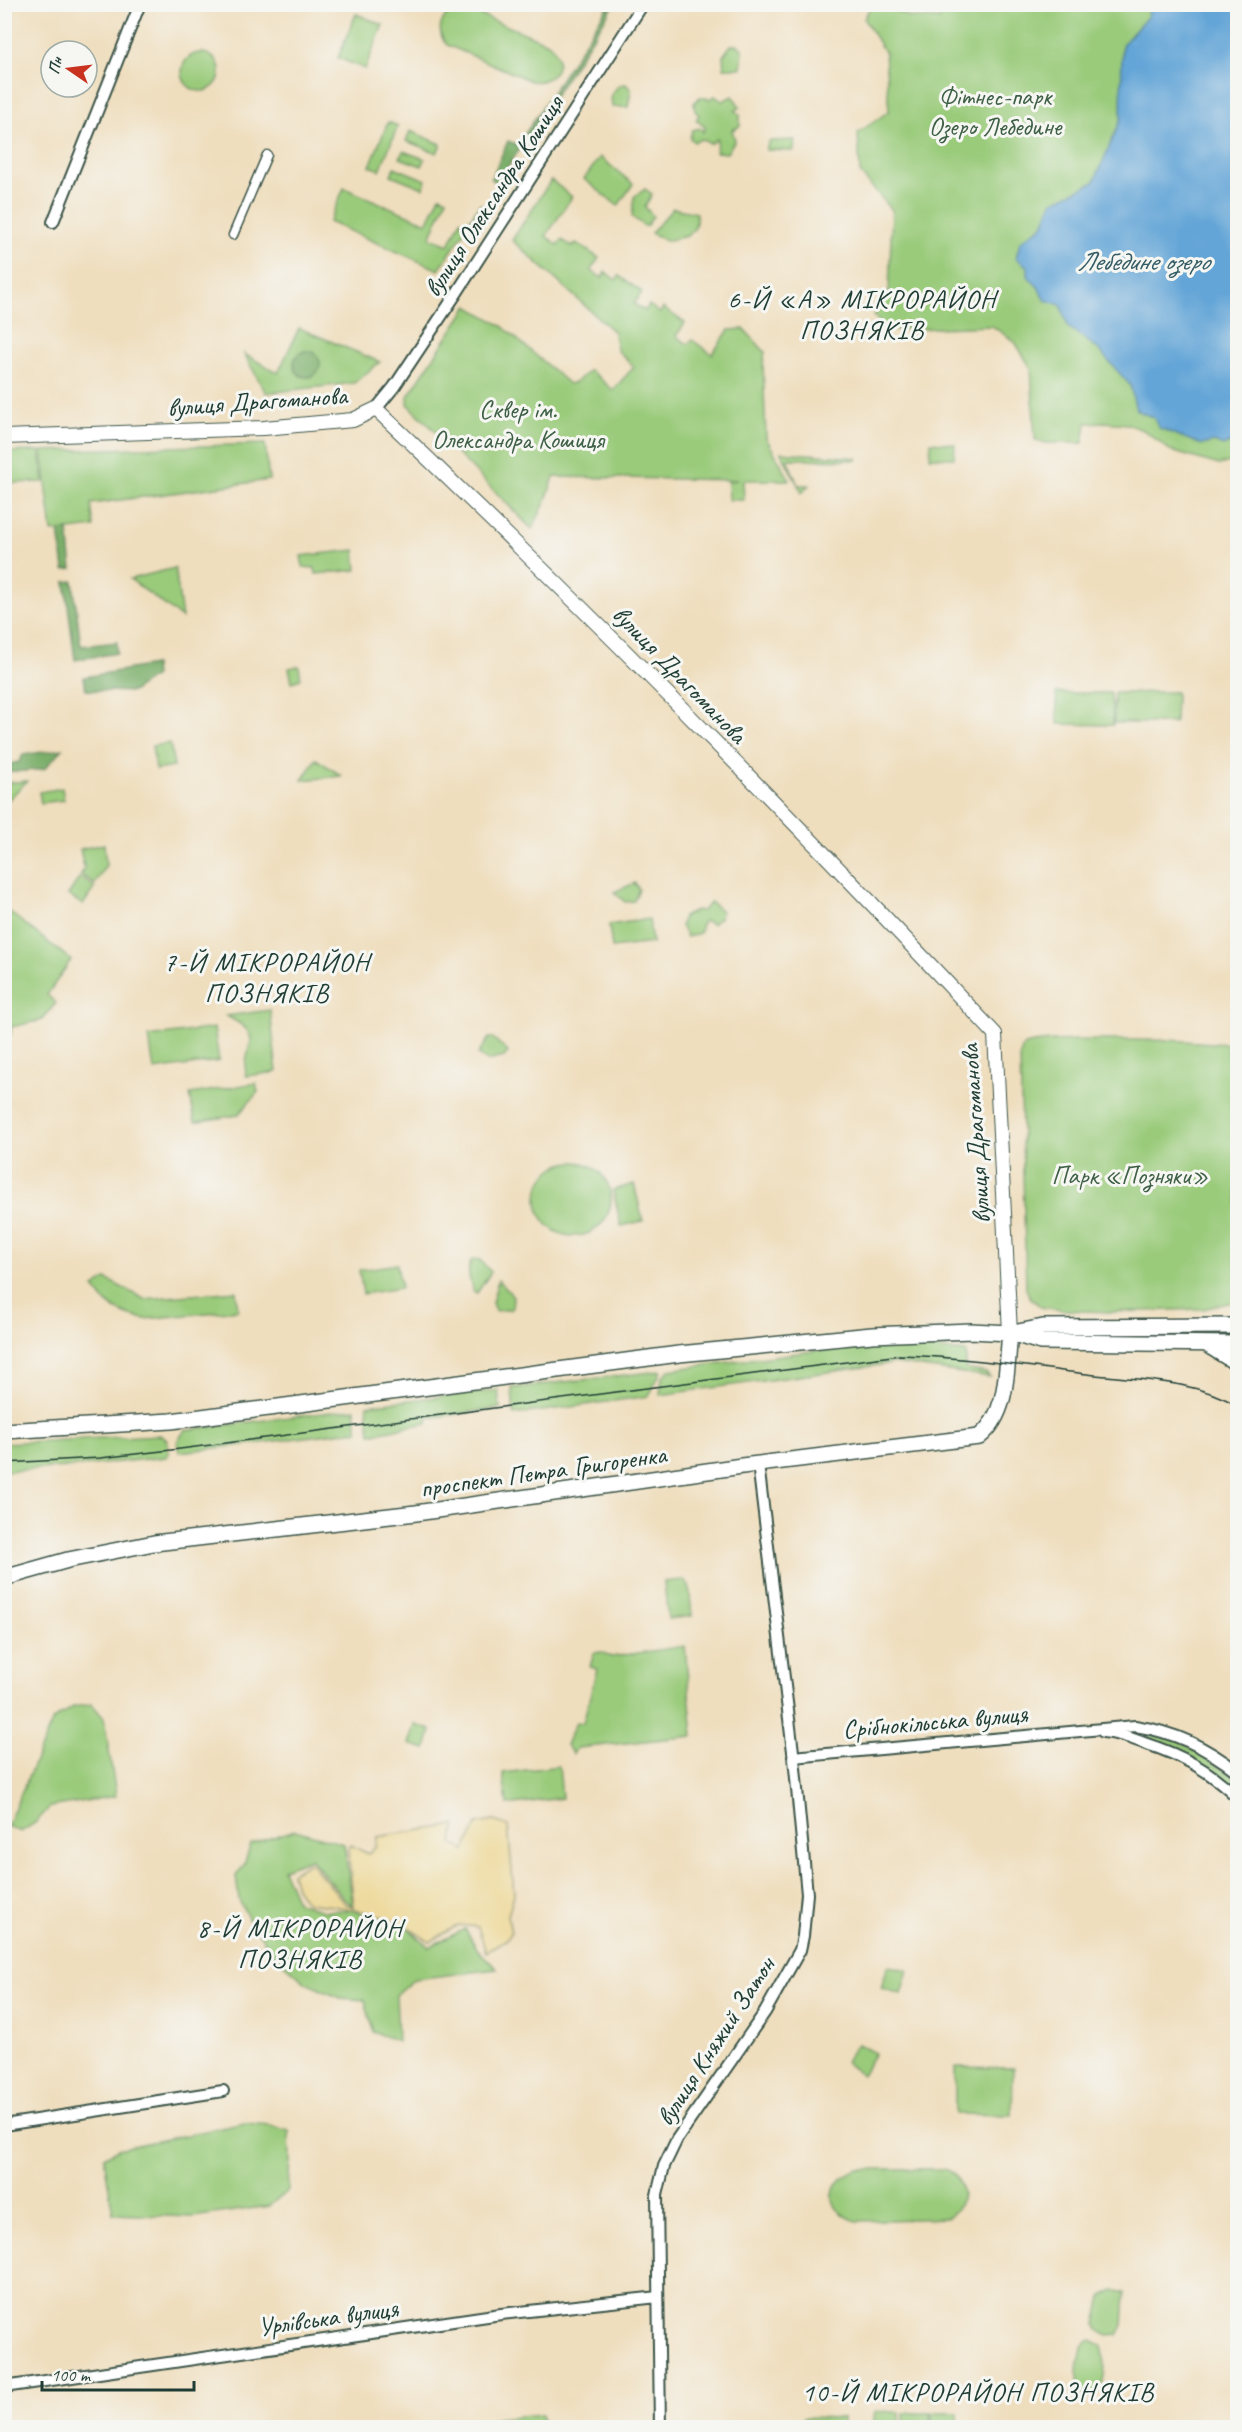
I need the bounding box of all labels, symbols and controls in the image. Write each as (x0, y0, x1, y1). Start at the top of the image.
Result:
north arrow (39, 39, 99, 99)
text: Пн (44, 54, 67, 76)
park label: Фітнес-парк Озеро Лебедине (929, 80, 1063, 144)
street label: вулиця Олександра Кошиця (416, 88, 572, 303)
water label: Лебедине озеро (1077, 244, 1212, 279)
district label: 6-Й «А» МІКРОРАЙОН ПОЗНЯКІВ (727, 282, 1000, 347)
street label: вулиця Драгоманова (166, 379, 349, 424)
park label: Сквер ім. Олександра Кошиця (432, 393, 606, 456)
street label: вулиця Драгоманова (605, 598, 755, 752)
district label: 7-Й МІКРОРАЙОН ПОЗНЯКІВ (164, 945, 374, 1010)
street label: вулиця Драгоманова (953, 1042, 998, 1225)
park label: Парк «Позняки» (1052, 1159, 1208, 1193)
street label: проспект Петра Григоренка (418, 1438, 670, 1505)
street label: Срібнокільська вулиця (841, 1697, 1030, 1746)
district label: 8-Й МІКРОРАЙОН ПОЗНЯКІВ (197, 1911, 407, 1976)
street label: вулиця Княжий Затон (649, 1949, 783, 2132)
street label: Урлівська вулиця (256, 2291, 402, 2344)
scale bar (42, 2354, 194, 2392)
text: 100 m (51, 2364, 92, 2386)
district label: 10-Й МІКРОРАЙОН ПОЗНЯКІВ (802, 2375, 1155, 2409)

